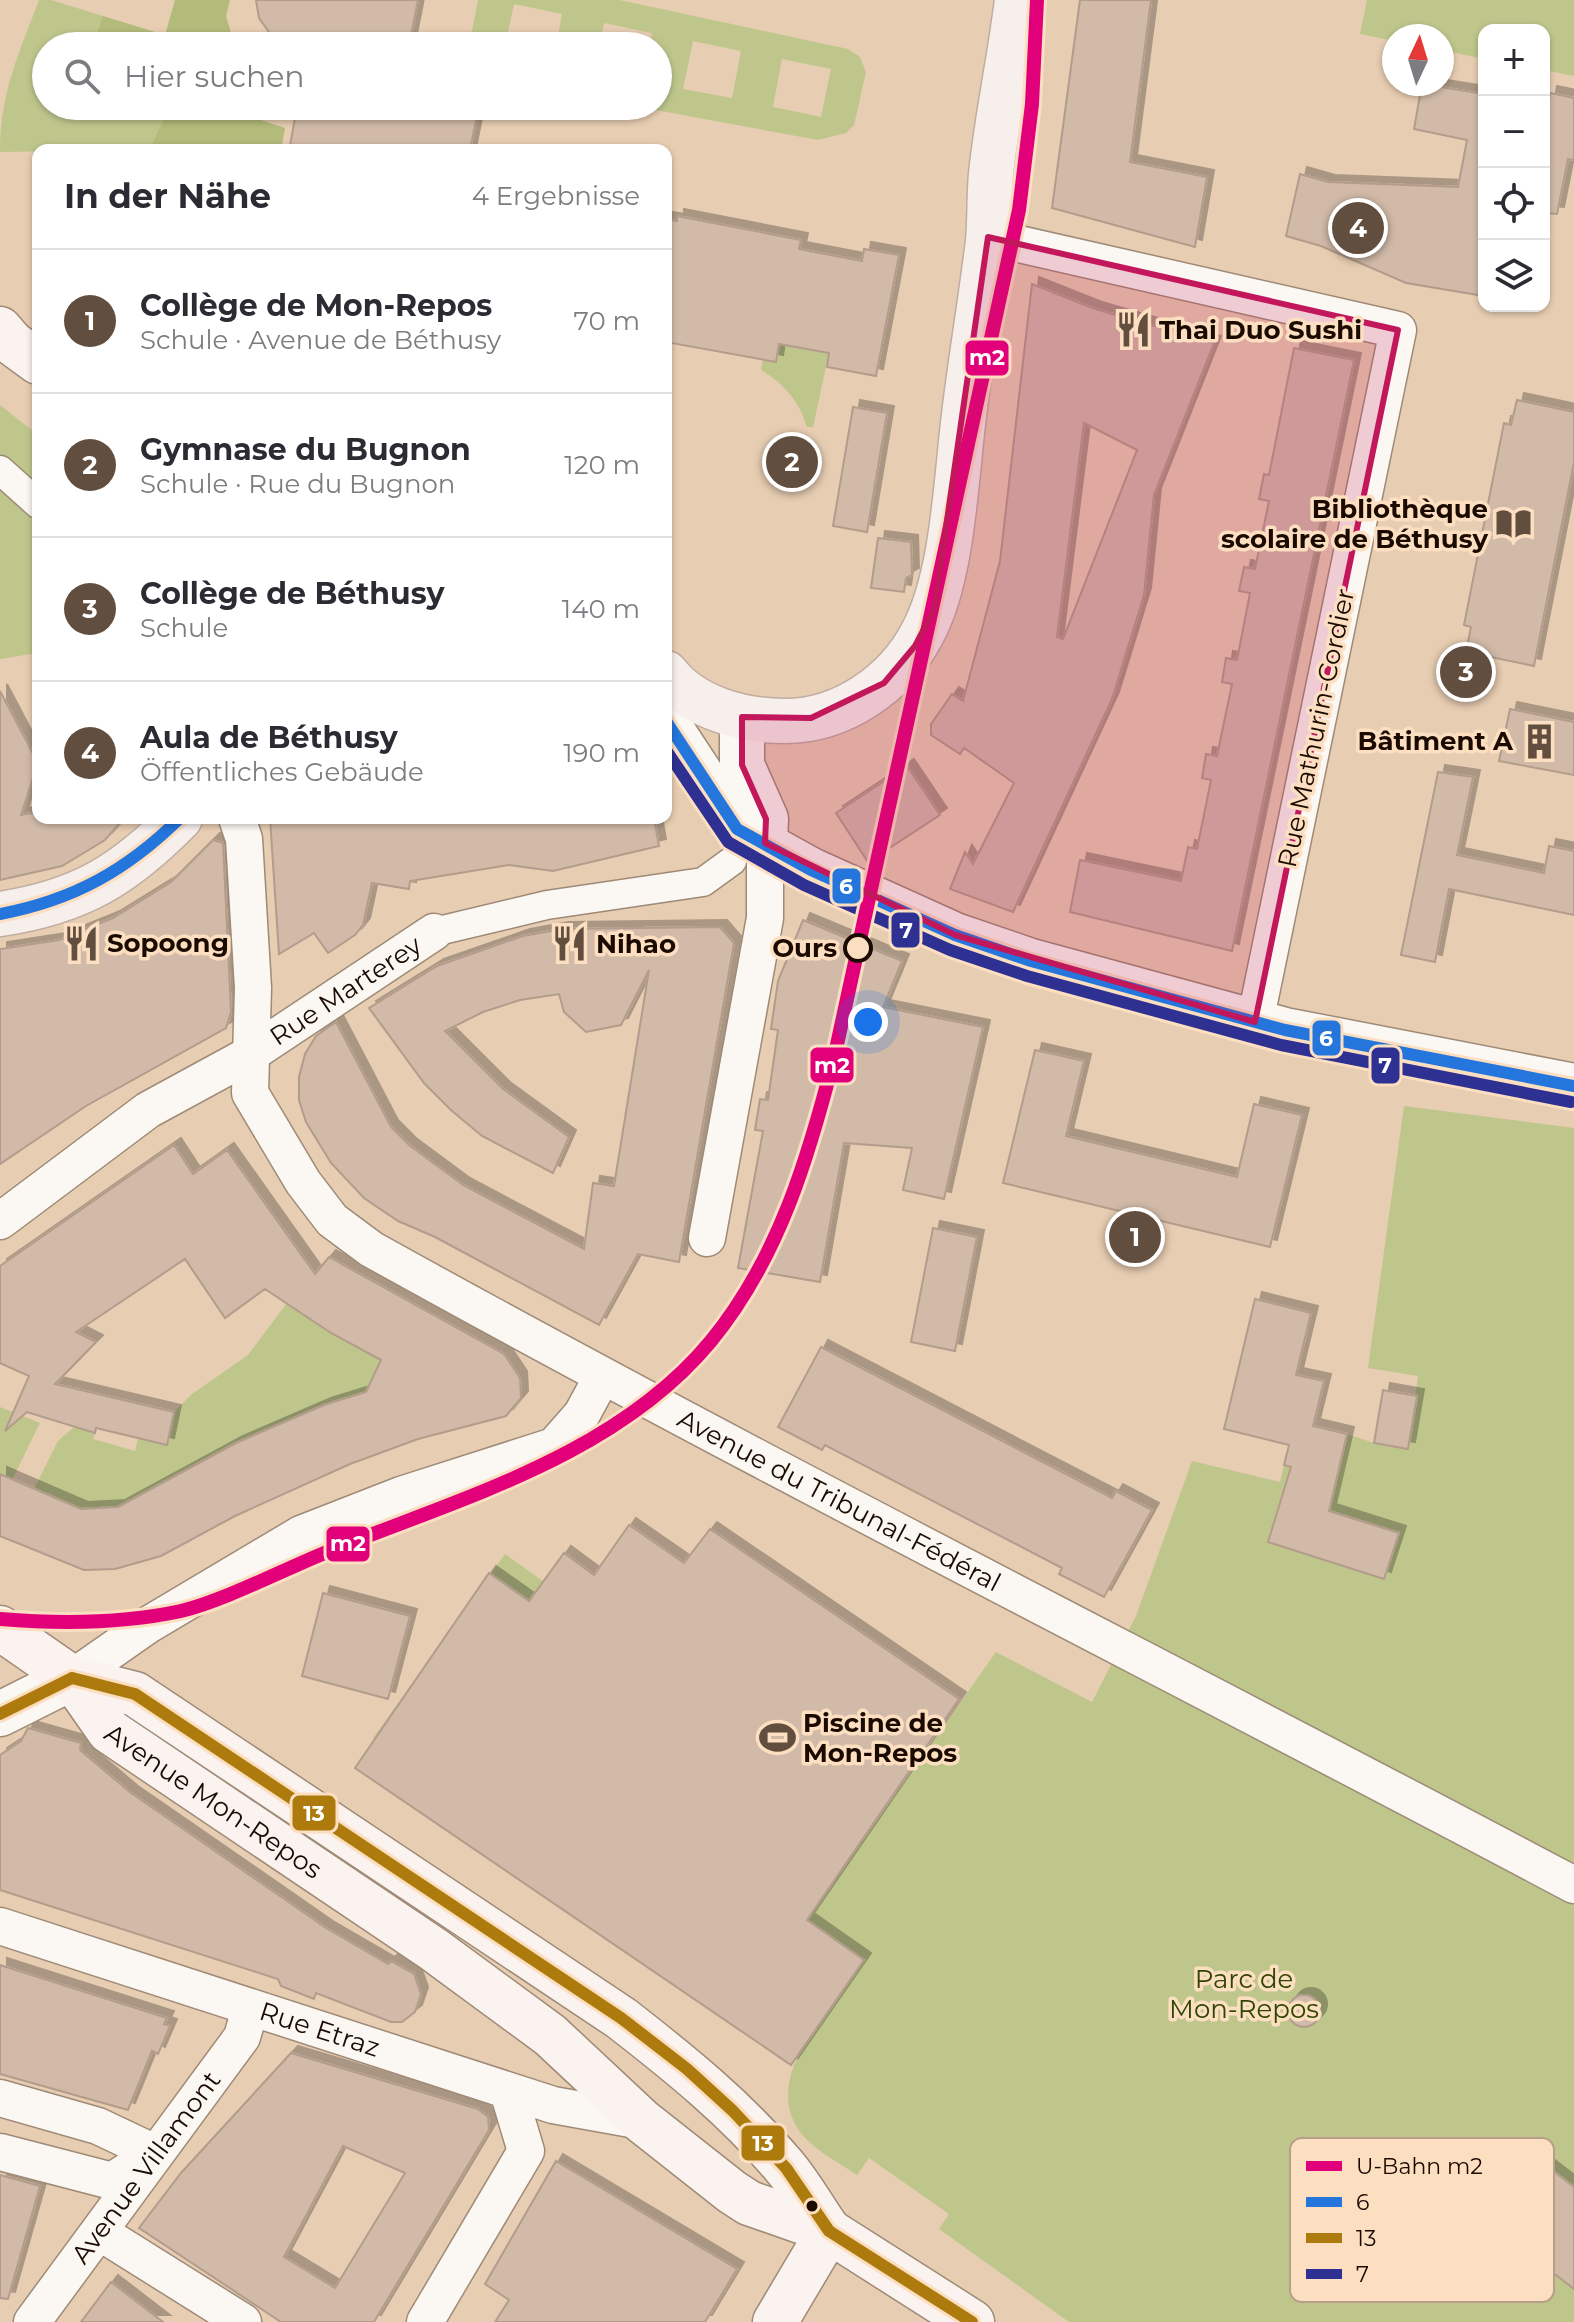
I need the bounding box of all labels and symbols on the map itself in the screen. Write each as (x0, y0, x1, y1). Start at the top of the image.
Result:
north arrow (1382, 24, 1454, 96)
pin: 4 (1332, 198, 1384, 258)
restaurant icon: Thai Duo Sushi (1114, 311, 1152, 349)
place label: Thai Duo Sushi (1159, 314, 1362, 346)
line badge: m2 (964, 339, 1010, 377)
text: m2 (969, 344, 1005, 371)
pin: 2 (766, 432, 818, 492)
place label: Bibliothèque scolaire de Béthusy (1221, 493, 1488, 555)
library icon: Bibliothèque scolaire de Béthusy (1495, 505, 1533, 543)
street label: Rue Mathurin-Cordier (1271, 586, 1361, 870)
pin: 3 (1440, 642, 1492, 702)
building icon: Bâtiment A (1520, 722, 1558, 760)
place label: Bâtiment A (1358, 725, 1514, 757)
line badge: 6 (831, 867, 862, 905)
text: 6 (839, 873, 853, 900)
line badge: 7 (890, 911, 921, 949)
text: 7 (899, 917, 913, 944)
restaurant icon: Sopoong (62, 924, 100, 962)
restaurant icon: Nihao (551, 925, 589, 963)
place label: Sopoong (107, 927, 229, 959)
street label: Rue Marterey (264, 928, 428, 1053)
place label: Nihao (596, 928, 676, 960)
place label: Ours (772, 932, 837, 964)
marker: Ours (844, 934, 872, 962)
your location (848, 1002, 888, 1042)
line badge: 6 (1311, 1019, 1342, 1057)
text: 6 (1319, 1025, 1333, 1052)
line badge: m2 (809, 1046, 855, 1084)
line badge: 7 (1370, 1046, 1401, 1085)
text: m2 (814, 1052, 850, 1079)
text: 7 (1378, 1052, 1392, 1079)
pin: 1 (1109, 1207, 1161, 1267)
street label: Avenue du Tribunal-Fédéral (672, 1402, 1006, 1599)
line badge: m2 (325, 1525, 371, 1563)
text: m2 (330, 1530, 366, 1557)
place label: Piscine de Mon-Repos (803, 1707, 957, 1769)
street label: Avenue Mon-Repos (99, 1717, 328, 1886)
sports icon: Piscine de Mon-Repos (758, 1719, 796, 1757)
line badge: 13 (291, 1794, 337, 1832)
text: 13 (303, 1800, 325, 1827)
park label: Parc de Mon-Repos (1169, 1963, 1319, 2025)
street label: Rue Etraz (256, 1995, 384, 2064)
street label: Avenue Villamont (64, 2065, 227, 2270)
line badge: 13 (740, 2124, 786, 2162)
text: 13 (752, 2130, 774, 2157)
legend (1290, 2138, 1554, 2302)
text: U-Bahn m2 (1356, 2153, 1483, 2180)
text: 6 (1356, 2189, 1369, 2216)
unlabelled marker (804, 2198, 820, 2214)
text: 13 (1356, 2225, 1376, 2252)
text: 7 (1356, 2261, 1369, 2288)

